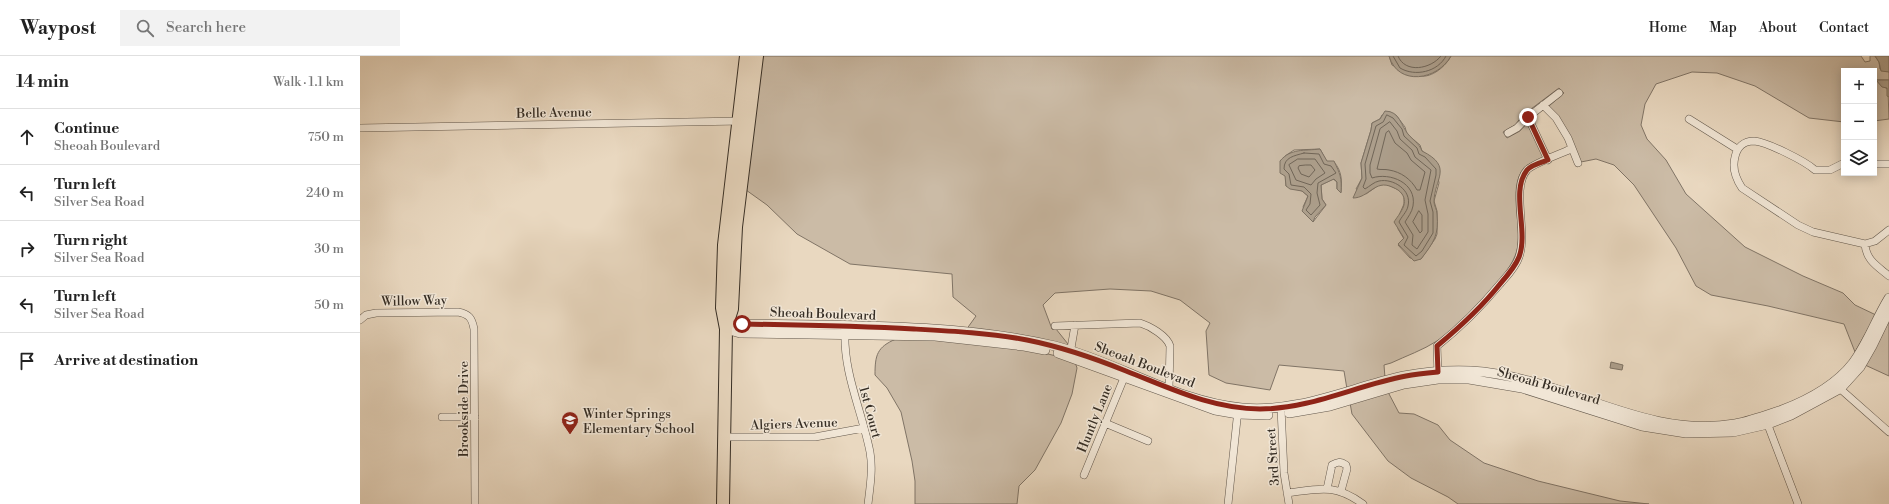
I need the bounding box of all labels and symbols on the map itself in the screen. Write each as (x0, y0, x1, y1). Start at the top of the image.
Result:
street label: Belle Avenue (515, 104, 592, 122)
route end (1519, 108, 1537, 126)
street label: Willow Way (380, 292, 448, 310)
street label: Sheoah Boulevard (770, 304, 877, 324)
route start (733, 315, 751, 333)
street label: Sheoah Boulevard (1092, 338, 1198, 392)
street label: Brookside Drive (456, 360, 472, 458)
street label: Sheoah Boulevard (1495, 364, 1603, 408)
street label: Huntly Lane (1074, 381, 1116, 455)
street label: 1st Court (855, 385, 885, 440)
place label: Winter Springs Elementary School (582, 406, 695, 437)
school or university icon: Winter Springs Elementary School (560, 410, 580, 435)
street label: Algiers Avenue (749, 414, 838, 434)
street label: 3rd Street (1263, 427, 1283, 486)

